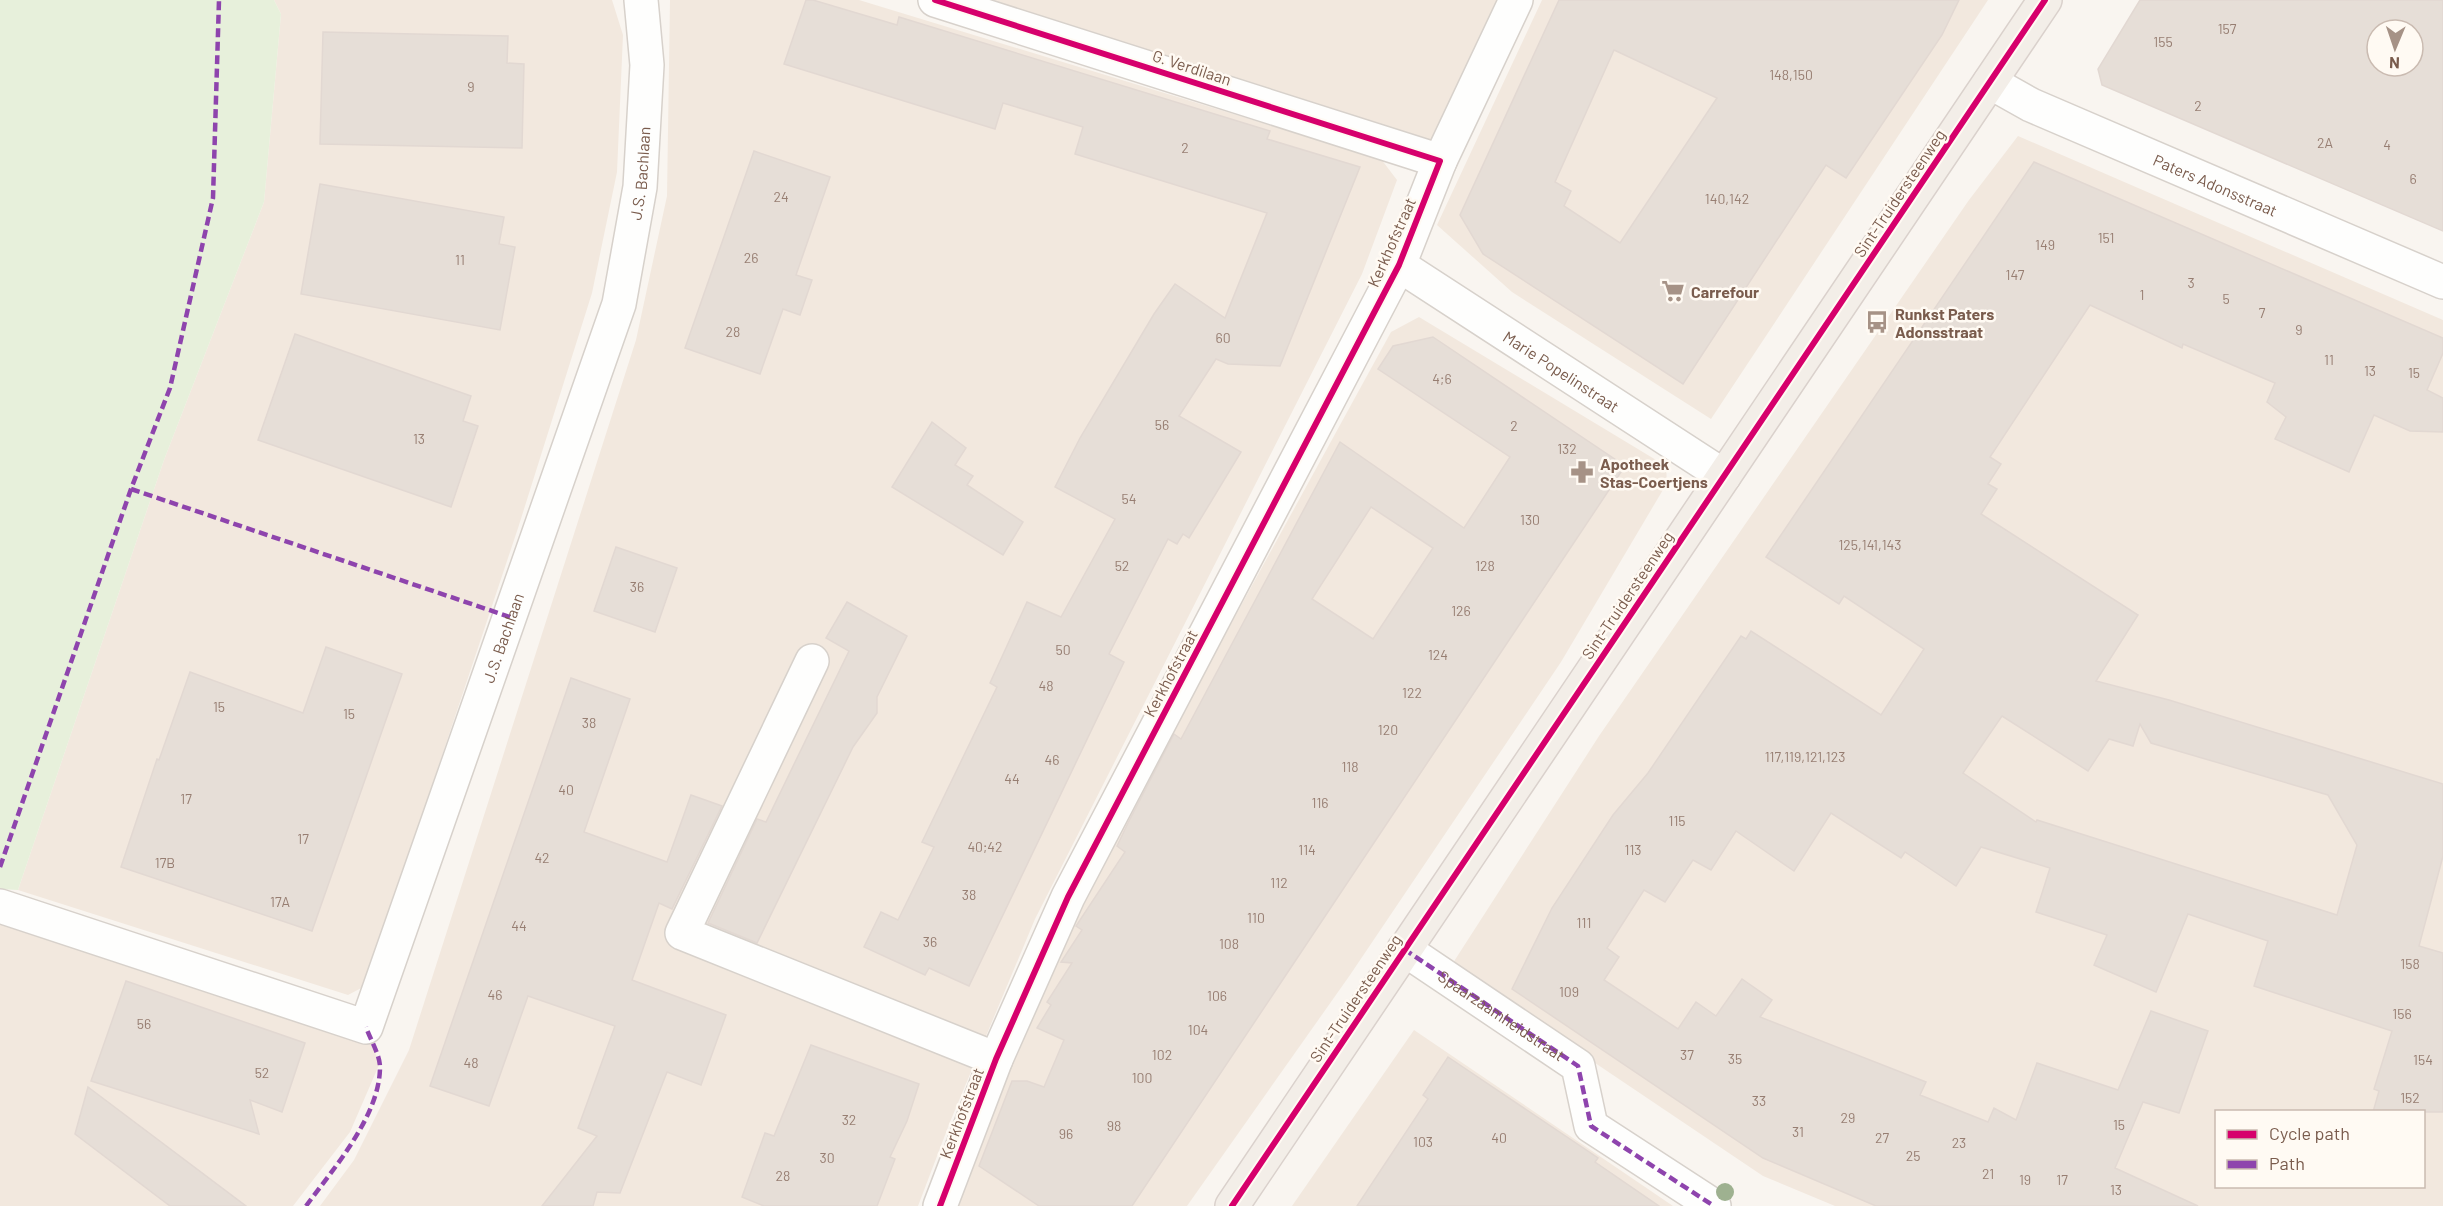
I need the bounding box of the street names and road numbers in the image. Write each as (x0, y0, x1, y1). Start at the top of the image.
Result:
street label: G. Verdilaan (1150, 45, 1234, 89)
street label: J.S. Bachlaan (625, 126, 653, 222)
street label: Sint-Truidersteenweg (1849, 126, 1949, 260)
street label: Paters Adonsstraat (2151, 149, 2280, 219)
street label: Kerkhofstraat (1363, 194, 1419, 290)
street label: Marie Popelinstraat (1500, 326, 1623, 415)
street label: Sint-Truidersteenweg (1577, 528, 1677, 662)
street label: J.S. Bachlaan (478, 590, 527, 685)
street label: Kerkhofstraat (1139, 626, 1201, 720)
street label: Sint-Truidersteenweg (1305, 931, 1405, 1065)
street label: Spaarzaamheidstraat (1435, 966, 1569, 1064)
street label: Kerkhofstraat (935, 1065, 987, 1161)

